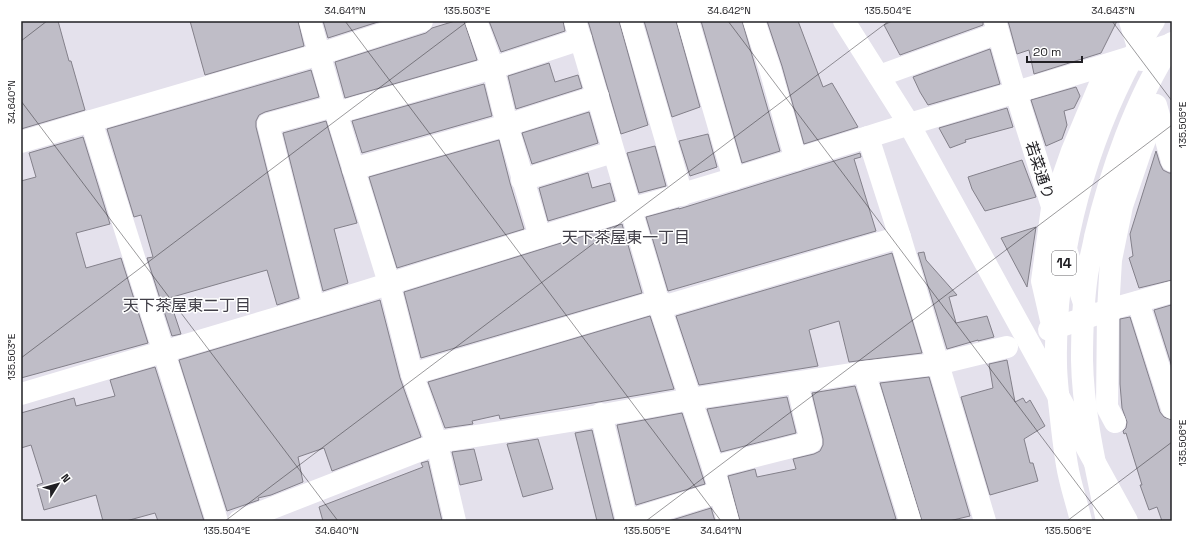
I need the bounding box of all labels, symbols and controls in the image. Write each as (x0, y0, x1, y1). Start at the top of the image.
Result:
text: 34.641°N (324, 4, 366, 17)
text: 135.503°E (444, 4, 491, 17)
text: 34.642°N (707, 4, 751, 17)
text: 135.504°E (865, 4, 912, 17)
text: 34.643°N (1091, 4, 1135, 17)
scale bar (1027, 38, 1082, 64)
text: 20 m (1033, 44, 1061, 60)
text: 34.640°N (5, 80, 18, 124)
text: 135.505°E (1176, 101, 1189, 148)
street label: 若菜通り (1022, 139, 1058, 201)
district label: 天下茶屋東一丁目 (562, 227, 690, 248)
road number: 14 (1052, 251, 1076, 275)
district label: 天下茶屋東二丁目 (123, 295, 251, 316)
text: 135.503°E (5, 333, 18, 380)
text: 135.506°E (1176, 419, 1189, 466)
north arrow (38, 464, 78, 504)
text: N (58, 471, 74, 485)
text: 135.504°E (204, 524, 251, 537)
text: 34.640°N (315, 524, 359, 537)
text: 135.505°E (624, 524, 671, 537)
text: 34.641°N (700, 524, 742, 537)
text: 135.506°E (1045, 524, 1092, 537)

